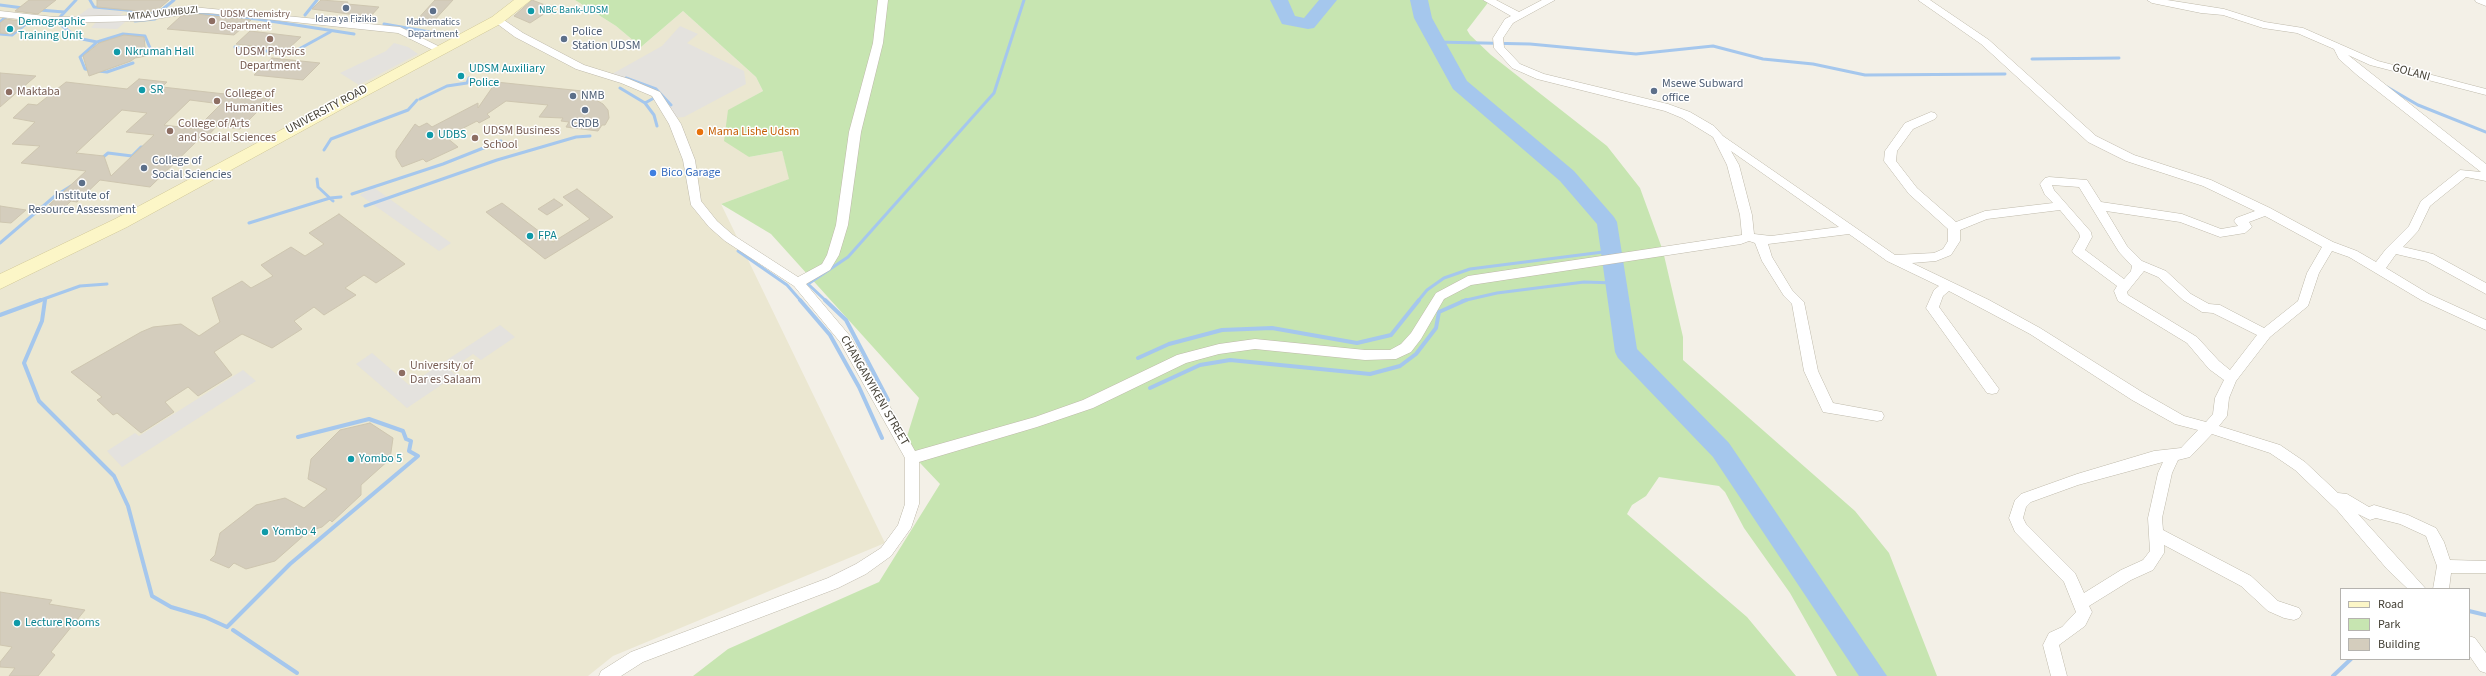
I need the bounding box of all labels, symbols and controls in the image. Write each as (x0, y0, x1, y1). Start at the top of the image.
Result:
marker: Idara ya Fizikia (341, 3, 351, 13)
street label: MTAA UVUMBUZI (127, 4, 199, 24)
place label: NBC Bank-UDSM (539, 5, 608, 17)
marker: Mathematics Department (428, 6, 438, 16)
marker: NBC Bank-UDSM (526, 6, 536, 16)
place label: UDSM Chemistry Department (220, 9, 290, 32)
place label: Idara ya Fizikia (315, 14, 377, 26)
place label: Demographic Training Unit (18, 15, 85, 43)
marker: UDSM Chemistry Department (207, 16, 217, 26)
place label: Mathematics Department (406, 17, 460, 40)
marker: Demographic Training Unit (5, 24, 15, 34)
place label: Police Station UDSM (572, 25, 641, 53)
marker: UDSM Physics Department (265, 34, 275, 44)
marker: Police Station UDSM (559, 34, 569, 44)
place label: Nkrumah Hall (125, 45, 194, 59)
place label: UDSM Physics Department (235, 45, 305, 73)
marker: Nkrumah Hall (112, 47, 122, 57)
street label: GOLANI (2390, 61, 2432, 85)
place label: UDSM Auxiliary Police (469, 62, 545, 90)
marker: UDSM Auxiliary Police (456, 71, 466, 81)
place label: Msewe Subward office (1662, 77, 1743, 105)
street label: UNIVERSITY ROAD (284, 82, 370, 138)
place label: SR (150, 83, 163, 97)
place label: Maktaba (17, 85, 60, 99)
marker: SR (137, 85, 147, 95)
marker: Msewe Subward office (1649, 86, 1659, 96)
marker: Maktaba (4, 87, 14, 97)
place label: College of Humanities (225, 87, 283, 115)
place label: NMB (581, 89, 605, 103)
marker: NMB (568, 91, 578, 101)
marker: College of Humanities (212, 96, 222, 106)
marker: CRDB (580, 105, 590, 115)
place label: College of Arts and Social Sciences (178, 117, 276, 145)
place label: CRDB (571, 117, 599, 131)
place label: UDSM Business School (483, 124, 560, 152)
place label: Mama Lishe Udsm (708, 125, 799, 139)
marker: College of Arts and Social Sciences (165, 126, 175, 136)
marker: Mama Lishe Udsm (695, 127, 705, 137)
place label: UDBS (438, 128, 466, 142)
marker: UDBS (425, 130, 435, 140)
marker: UDSM Business School (470, 133, 480, 143)
place label: College of Social Sciencies (152, 154, 232, 182)
marker: College of Social Sciencies (139, 163, 149, 173)
place label: Bico Garage (661, 166, 720, 180)
marker: Bico Garage (648, 168, 658, 178)
marker: Institute of Resource Assessment (77, 178, 87, 188)
place label: Institute of Resource Assessment (28, 189, 136, 217)
place label: FPA (538, 229, 557, 243)
marker: FPA (525, 231, 535, 241)
street label: CHANGANYIKENI STREET (837, 333, 911, 449)
place label: University of Dar es Salaam (410, 359, 481, 387)
marker: University of Dar es Salaam (397, 368, 407, 378)
place label: Yombo 5 (359, 452, 402, 466)
marker: Yombo 5 (346, 454, 356, 464)
place label: Yombo 4 (273, 525, 316, 539)
marker: Yombo 4 (260, 527, 270, 537)
legend (2340, 588, 2470, 660)
text: Road (2378, 596, 2404, 613)
place label: Lecture Rooms (25, 616, 100, 630)
text: Park (2378, 616, 2400, 633)
marker: Lecture Rooms (12, 618, 22, 628)
text: Building (2378, 636, 2420, 653)

